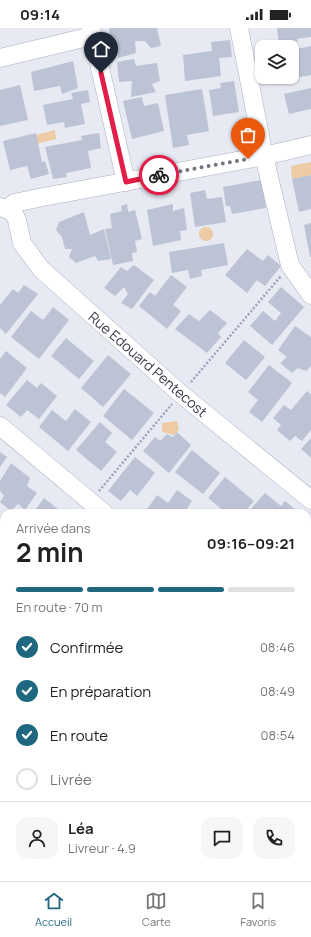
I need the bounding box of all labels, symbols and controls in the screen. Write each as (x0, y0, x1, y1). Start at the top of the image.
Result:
text: 09:14 (20, 4, 60, 25)
pin (84, 32, 118, 73)
icon: home (90, 38, 112, 60)
map controls (255, 40, 299, 84)
button: layers (255, 40, 299, 84)
pin (231, 118, 265, 159)
icon: bag (237, 124, 259, 146)
courier (139, 155, 179, 195)
icon: bike (148, 164, 170, 186)
street label: Rue Edouard Pentecost (85, 307, 212, 421)
text: Arrivée dans (16, 519, 91, 537)
text: 09:16–09:21 (207, 533, 295, 554)
text: 2 min (16, 534, 84, 570)
text: En route · 70 m (16, 598, 102, 616)
icon: check (16, 636, 38, 658)
text: Confirmée (50, 637, 123, 658)
text: 08:46 (260, 638, 295, 656)
icon: check (16, 680, 38, 702)
text: En préparation (50, 681, 151, 702)
text: 08:49 (260, 682, 295, 700)
icon: check (16, 724, 38, 746)
text: En route (50, 725, 108, 746)
text: 08:54 (260, 726, 295, 744)
text: Livrée (50, 769, 92, 790)
button: person (16, 817, 58, 859)
button: chat (201, 817, 243, 859)
button: phone (253, 817, 295, 859)
text: Léa (68, 818, 94, 839)
text: Livreur · 4.9 (68, 839, 136, 857)
tab: Accueil (35, 890, 72, 929)
tab: Carte (142, 890, 171, 929)
tab: Favoris (241, 890, 276, 929)

